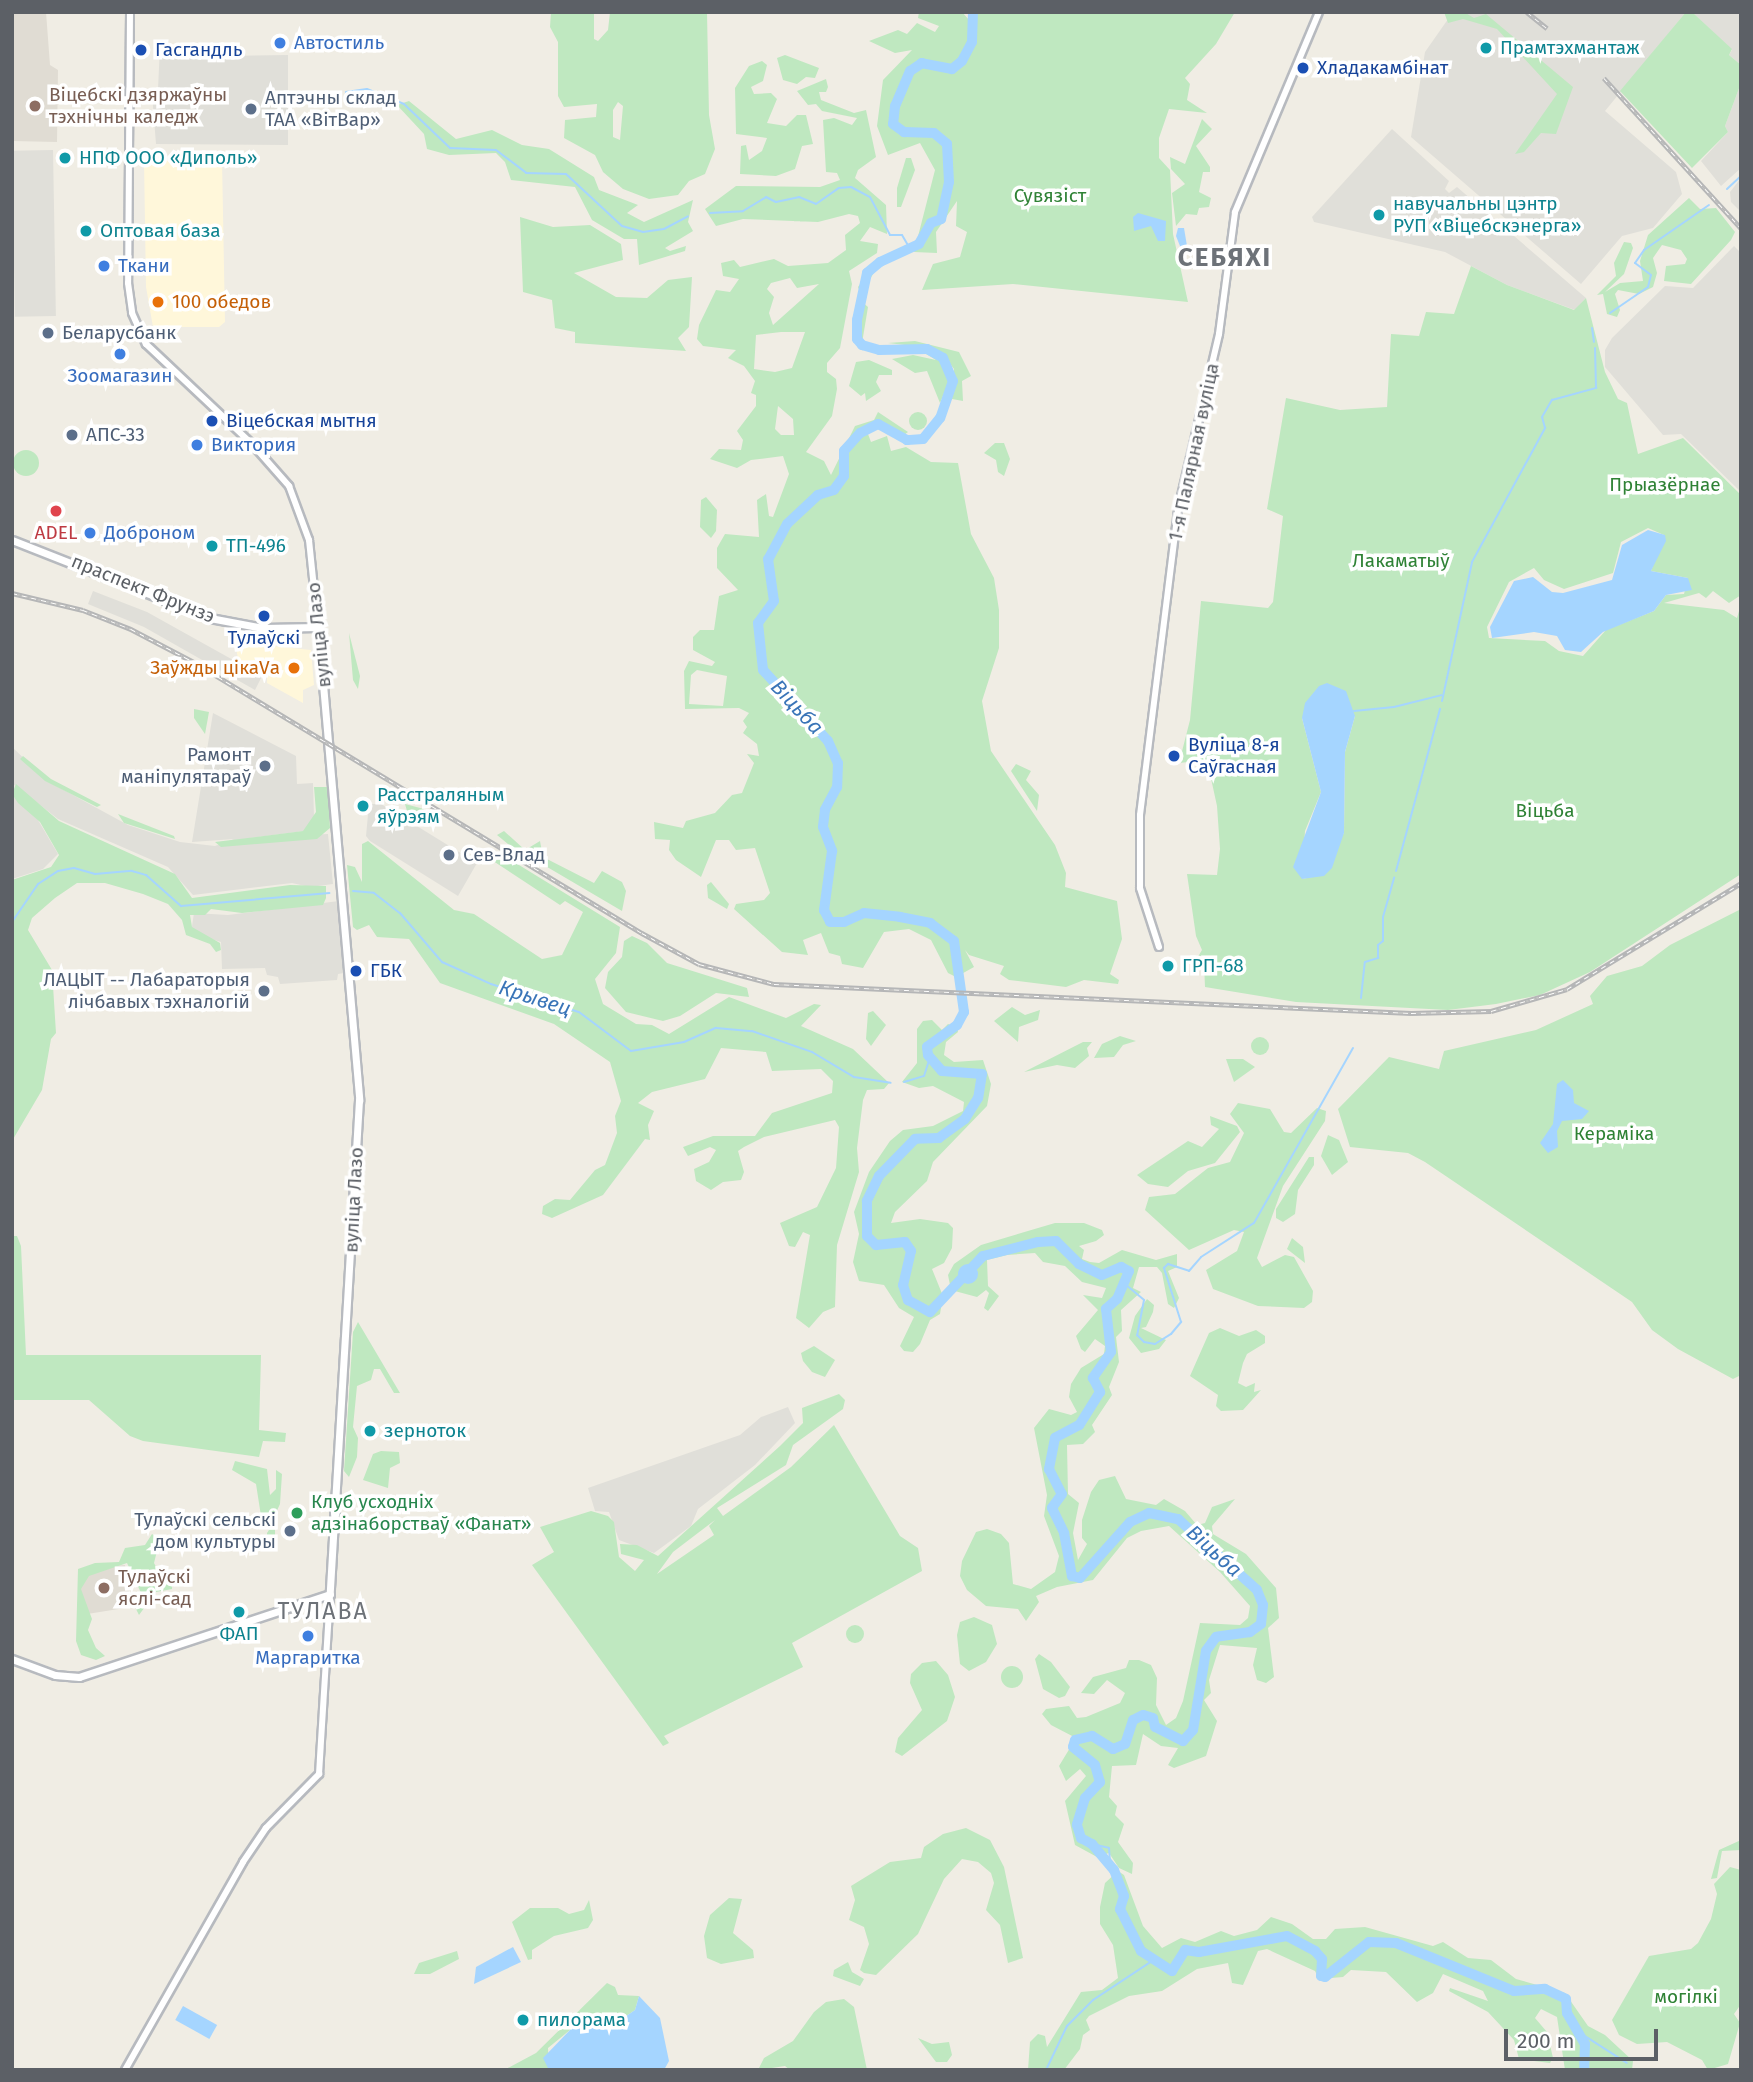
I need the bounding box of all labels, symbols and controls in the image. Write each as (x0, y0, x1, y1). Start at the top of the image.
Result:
place label: Автостиль (294, 32, 384, 54)
marker: Автостиль (272, 35, 288, 51)
place label: Прамтэхмантаж (1500, 37, 1640, 59)
place label: Гасгандль (155, 39, 243, 61)
marker: Прамтэхмантаж (1478, 40, 1494, 56)
marker: Гасгандль (133, 42, 149, 58)
place label: Хладакамбінат (1317, 57, 1448, 79)
marker: Хладакамбінат (1295, 60, 1311, 76)
place label: Віцебскі дзяржаўны тэхнічны каледж (49, 84, 227, 128)
place label: Аптэчны склад ТАА «ВітВар» (265, 87, 396, 131)
marker: Віцебскі дзяржаўны тэхнічны каледж (27, 98, 43, 114)
marker: Аптэчны склад ТАА «ВітВар» (243, 101, 259, 117)
place label: НПФ ООО «Диполь» (79, 147, 257, 169)
marker: НПФ ООО «Диполь» (57, 150, 73, 166)
park label: Сувязіст (1014, 185, 1086, 207)
place label: навучальны цэнтр РУП «Віцебскэнерга» (1393, 193, 1581, 237)
marker: навучальны цэнтр РУП «Віцебскэнерга» (1371, 207, 1387, 223)
place label: Оптовая база (100, 220, 221, 242)
marker: Оптовая база (78, 223, 94, 239)
district label: СЕБЯХІ (1179, 242, 1271, 274)
place label: Ткани (118, 255, 170, 277)
marker: Ткани (96, 258, 112, 274)
place label: 100 обедов (172, 291, 271, 313)
marker: 100 обедов (150, 294, 166, 310)
place label: Беларусбанк (62, 322, 176, 344)
marker: Беларусбанк (40, 325, 56, 341)
marker: Зоомагазин (112, 346, 128, 362)
street label: 1-я Палярная вуліца (1164, 361, 1224, 543)
place label: Зоомагазин (67, 365, 173, 387)
place label: Віцебская мытня (226, 410, 377, 432)
marker: Віцебская мытня (204, 413, 220, 429)
place label: АПС-33 (86, 424, 145, 446)
marker: АПС-33 (64, 427, 80, 443)
place label: Виктория (211, 434, 296, 456)
marker: Виктория (189, 437, 205, 453)
park label: Прыазёрнае (1609, 474, 1721, 496)
marker: ADEL (48, 503, 64, 519)
place label: ADEL (35, 522, 77, 544)
place label: Доброном (104, 522, 195, 544)
marker: Доброном (82, 525, 98, 541)
place label: ТП-496 (226, 535, 286, 557)
marker: ТП-496 (204, 538, 220, 554)
street label: праспект Фрунзэ (68, 550, 218, 628)
park label: Лакаматыў (1352, 550, 1450, 572)
street label: вуліца Лазо (302, 581, 336, 689)
marker: Тулаўскі (256, 608, 272, 624)
place label: Тулаўскі (228, 627, 300, 649)
place label: Заўжды цікаVа (150, 657, 280, 679)
marker: Заўжды цікаVа (286, 660, 302, 676)
water label: Віцьба (765, 674, 829, 740)
place label: Вуліца 8-я Саўгасная (1188, 734, 1280, 778)
place label: Рамонт маніпулятараў (121, 744, 251, 788)
marker: Вуліца 8-я Саўгасная (1166, 748, 1182, 764)
marker: Рамонт маніпулятараў (257, 758, 273, 774)
place label: Расстраляным яўрэям (377, 784, 504, 828)
marker: Расстраляным яўрэям (355, 798, 371, 814)
park label: Віцьба (1516, 800, 1574, 822)
place label: Сев-Влад (463, 844, 545, 866)
marker: Сев-Влад (441, 847, 457, 863)
place label: ГРП-68 (1182, 955, 1244, 977)
marker: ГРП-68 (1160, 958, 1176, 974)
place label: ГБК (370, 960, 402, 982)
marker: ГБК (348, 963, 364, 979)
place label: ЛАЦЫТ -- Лабараторыя лічбавых тэхналогій (43, 969, 250, 1013)
water label: Крывец (496, 975, 574, 1021)
marker: ЛАЦЫТ -- Лабараторыя лічбавых тэхналогій (256, 983, 272, 999)
park label: Кераміка (1574, 1123, 1654, 1145)
street label: вуліца Лазо (340, 1147, 368, 1253)
place label: зерноток (384, 1420, 466, 1442)
marker: зерноток (362, 1423, 378, 1439)
place label: Клуб усходніх адзінаборстваў «Фанат» (311, 1491, 532, 1535)
marker: Клуб усходніх адзінаборстваў «Фанат» (289, 1505, 305, 1521)
place label: Тулаўскі сельскі дом культуры (134, 1509, 276, 1553)
water label: Віцьба (1181, 1520, 1247, 1582)
marker: Тулаўскі сельскі дом культуры (282, 1523, 298, 1539)
place label: Тулаўскі яслі-сад (118, 1566, 191, 1610)
marker: Тулаўскі яслі-сад (96, 1580, 112, 1596)
district label: ТУЛАВА (278, 1597, 368, 1625)
marker: ФАП (231, 1604, 247, 1620)
place label: ФАП (219, 1623, 259, 1645)
marker: Маргаритка (300, 1628, 316, 1644)
place label: Маргаритка (255, 1647, 361, 1669)
park label: могілкі (1654, 1986, 1718, 2008)
place label: пилорама (537, 2009, 626, 2031)
marker: пилорама (515, 2012, 531, 2028)
scale bar (1508, 2016, 1662, 2060)
text: 200 m (1517, 2028, 1574, 2054)

